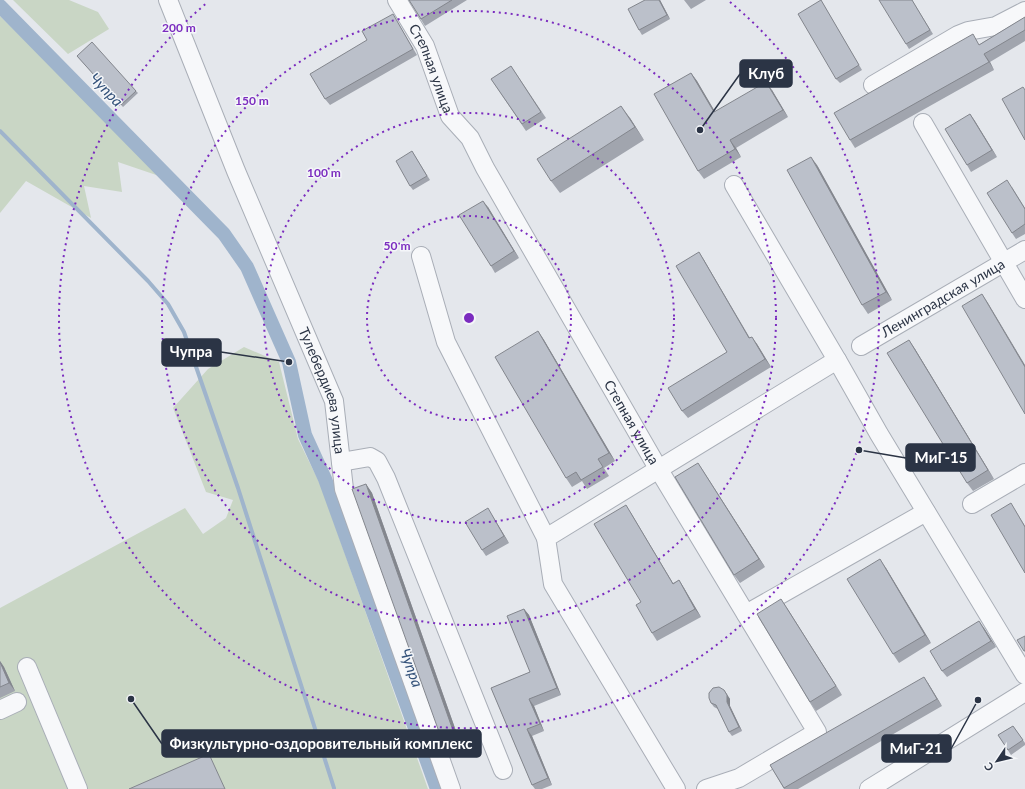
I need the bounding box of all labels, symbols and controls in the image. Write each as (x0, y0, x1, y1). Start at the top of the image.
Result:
text: 200 m (162, 20, 196, 35)
street label: Степная улица (406, 21, 457, 115)
callout: Клуб (740, 60, 792, 87)
text: Клуб (748, 64, 784, 82)
water label: Чупра (86, 69, 127, 110)
text: 150 m (235, 93, 269, 108)
text: 100 m (307, 165, 341, 180)
text: 50 m (384, 238, 410, 253)
street label: Ленинградская улица (877, 255, 1007, 341)
centre of rings (462, 311, 476, 325)
street label: Тулебердиева улица (296, 325, 349, 455)
callout: Чупра (162, 339, 221, 366)
text: Чупра (170, 342, 212, 360)
street label: Степная улица (601, 377, 663, 467)
callout: МиГ-15 (906, 444, 975, 471)
text: МиГ-15 (915, 448, 967, 466)
water label: Чупра (397, 646, 427, 690)
callout: Физкультурно-оздоровительный комплекс (162, 730, 481, 757)
text: Физкультурно-оздоровительный комплекс (169, 734, 473, 752)
callout: МиГ-21 (882, 735, 951, 762)
text: МиГ-21 (890, 739, 942, 757)
north arrow (977, 741, 1017, 781)
text: С (981, 760, 996, 774)

